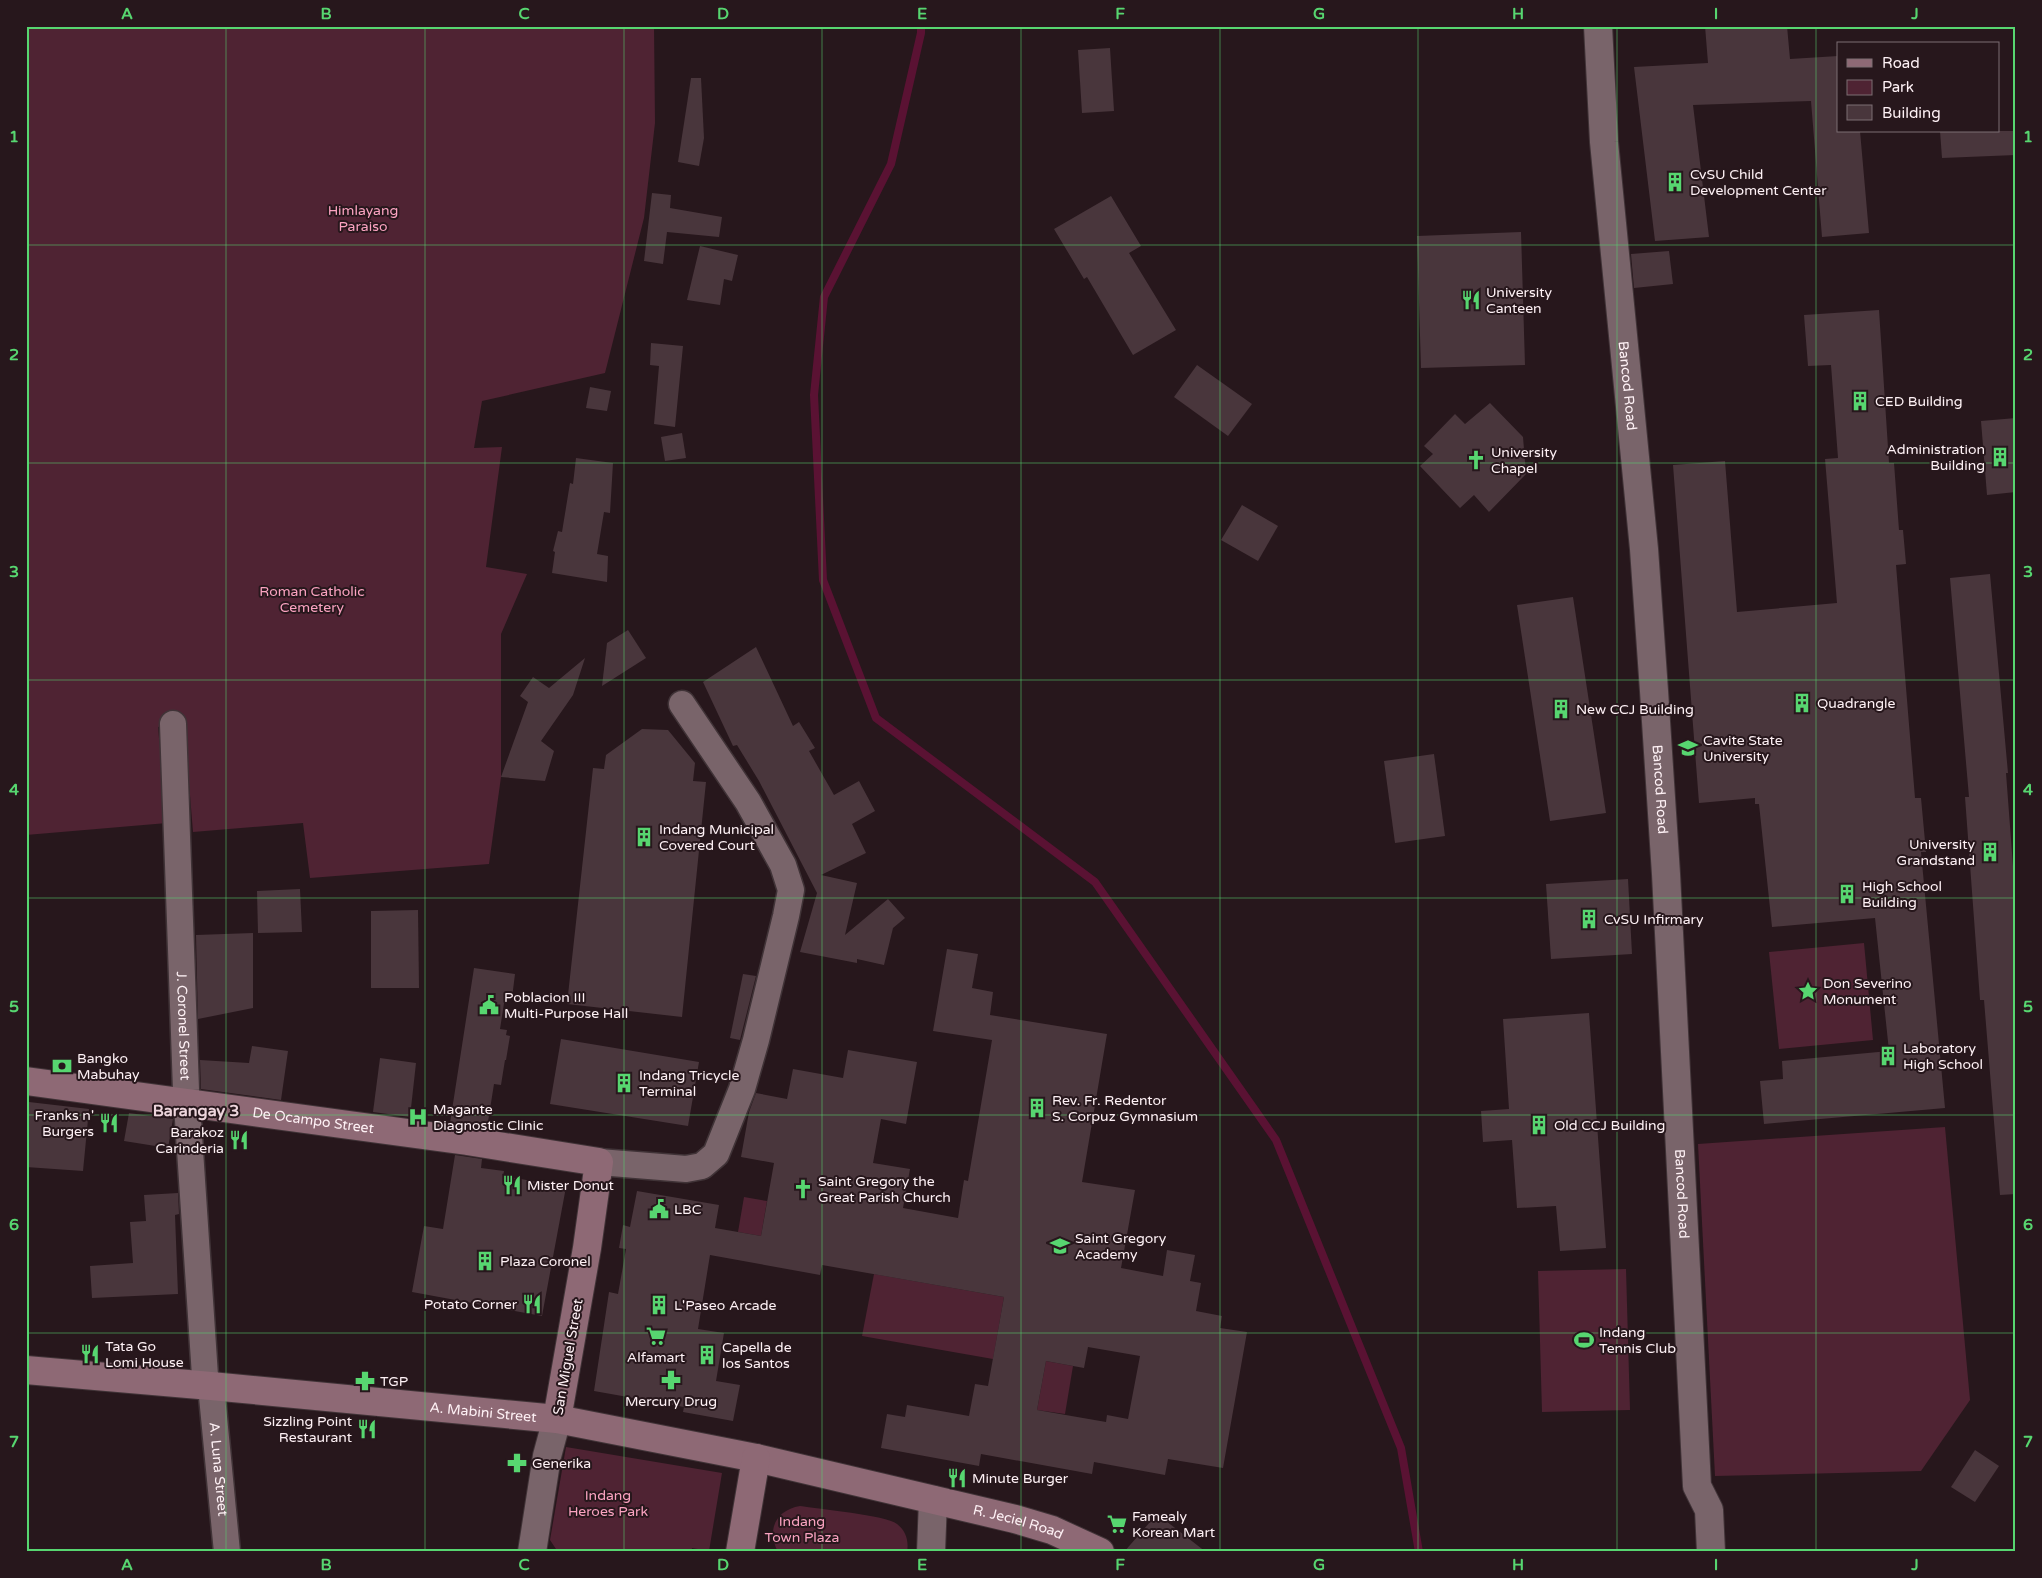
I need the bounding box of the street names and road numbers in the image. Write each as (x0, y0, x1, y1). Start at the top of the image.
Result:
street label: Bancod Road (1615, 340, 1641, 431)
street label: Bancod Road (1649, 744, 1672, 835)
street label: J. Coronel Street (173, 971, 194, 1081)
street label: De Ocampo Street (252, 1103, 376, 1137)
street label: Bancod Road (1671, 1148, 1693, 1239)
street label: San Miguel Street (549, 1297, 587, 1417)
street label: A. Mabini Street (429, 1398, 538, 1426)
street label: A. Luna Street (206, 1421, 232, 1518)
street label: R. Jeciel Road (972, 1501, 1066, 1543)

